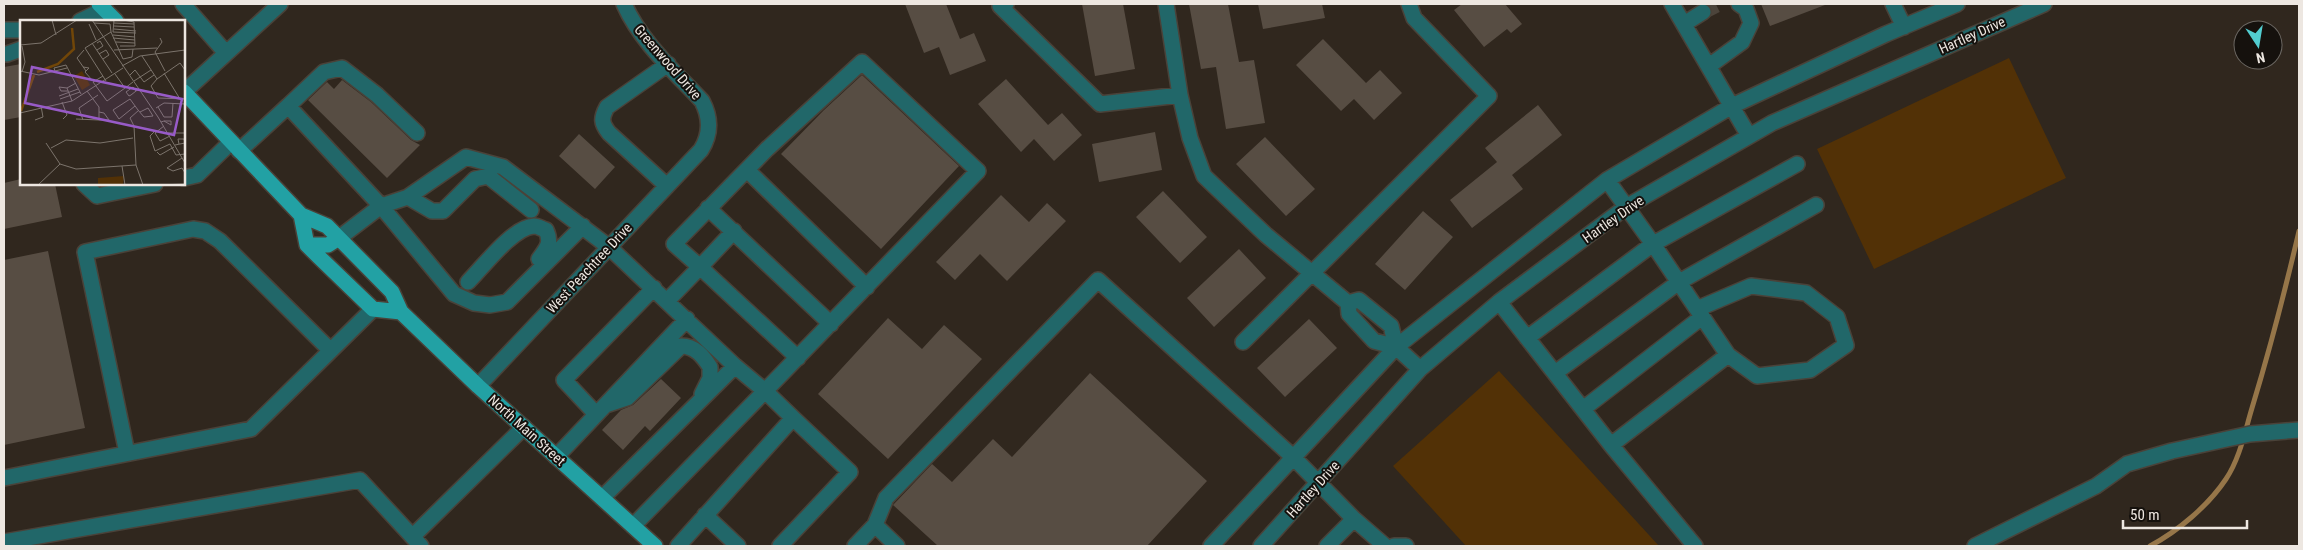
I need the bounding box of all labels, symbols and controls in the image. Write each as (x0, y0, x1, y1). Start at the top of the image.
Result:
street label: Hartley Drive (1936, 13, 2008, 57)
inset map (20, 20, 185, 185)
north arrow (2233, 20, 2283, 70)
street label: Greenwood Drive (631, 21, 705, 103)
text: N (2255, 49, 2267, 66)
street label: Hartley Drive (1579, 192, 1647, 246)
street label: West Peachtree Drive (543, 219, 635, 316)
street label: North Main Street (485, 391, 569, 469)
street label: Hartley Drive (1283, 457, 1343, 521)
scale bar (2123, 498, 2247, 530)
text: 50 m (2130, 506, 2160, 524)

